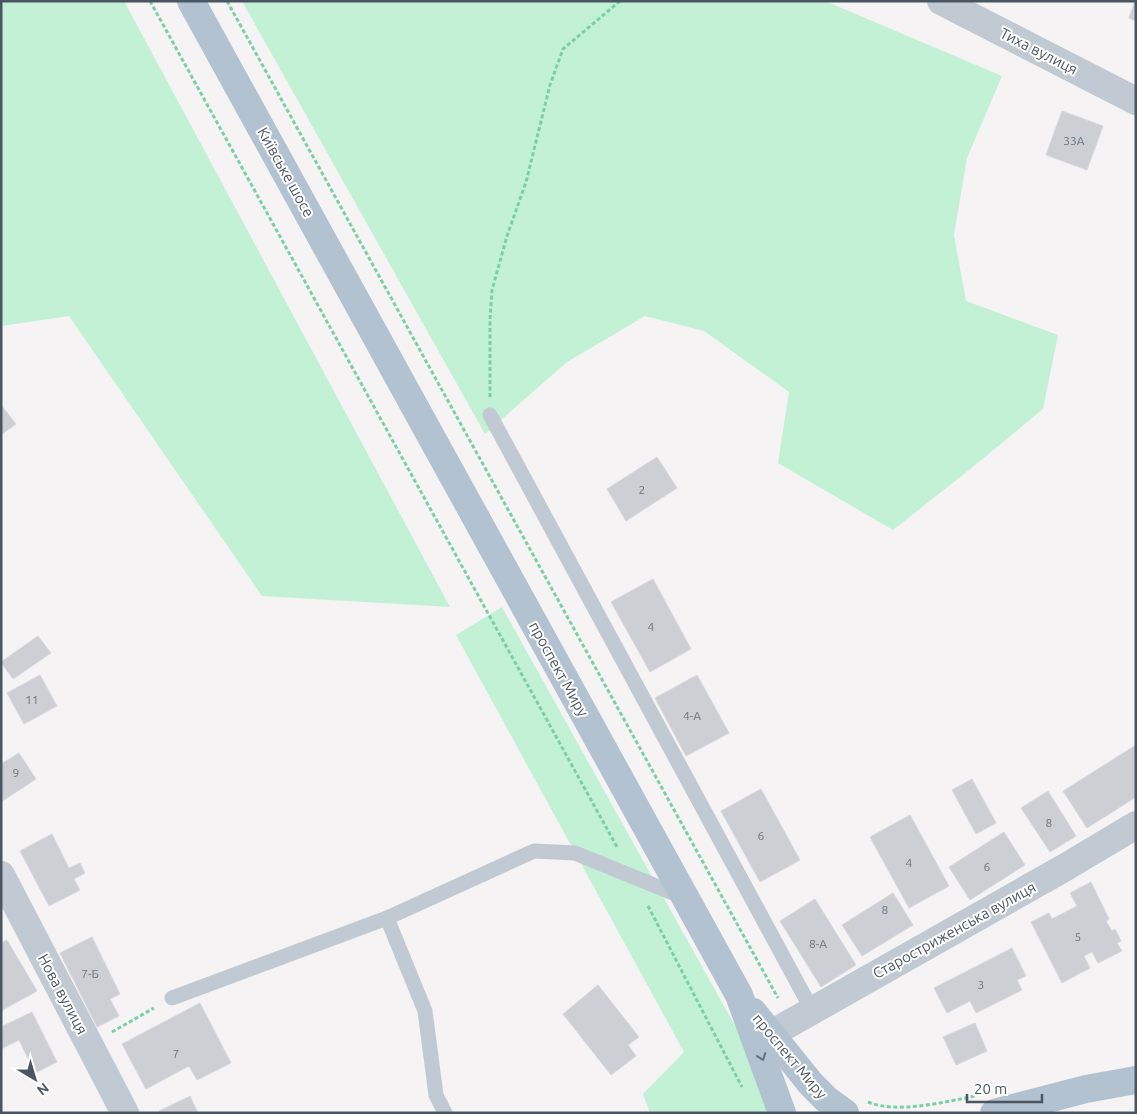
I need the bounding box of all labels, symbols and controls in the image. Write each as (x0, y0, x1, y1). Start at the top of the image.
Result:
street label: Тиха вулиця (997, 24, 1081, 78)
street label: Київське шосе (254, 124, 318, 220)
house number: 33А (1063, 134, 1085, 147)
house number: 2 (639, 483, 645, 496)
street label: проспект Миру (526, 619, 592, 719)
house number: 4 (648, 620, 655, 633)
house number: 11 (25, 693, 39, 706)
house number: 4-А (683, 709, 701, 722)
house number: 9 (13, 766, 19, 779)
house number: 8 (1046, 816, 1053, 829)
house number: 6 (758, 829, 765, 842)
house number: 4 (906, 856, 913, 869)
house number: 6 (984, 860, 991, 873)
street label: Старостриженська вулиця (870, 878, 1038, 982)
house number: 8 (882, 903, 889, 916)
house number: 5 (1075, 930, 1081, 943)
house number: 8-А (809, 937, 827, 950)
street label: Нова вулиця (35, 951, 91, 1037)
house number: 7-Б (81, 967, 99, 980)
house number: 3 (978, 978, 984, 991)
street label: проспект Миру (749, 1010, 831, 1102)
house number: 7 (173, 1047, 179, 1060)
one-way arrow (756, 1052, 766, 1061)
north arrow (10, 1054, 60, 1104)
scale bar (967, 1072, 1042, 1104)
text: N (34, 1080, 52, 1099)
text: 20 m (974, 1080, 1007, 1097)

